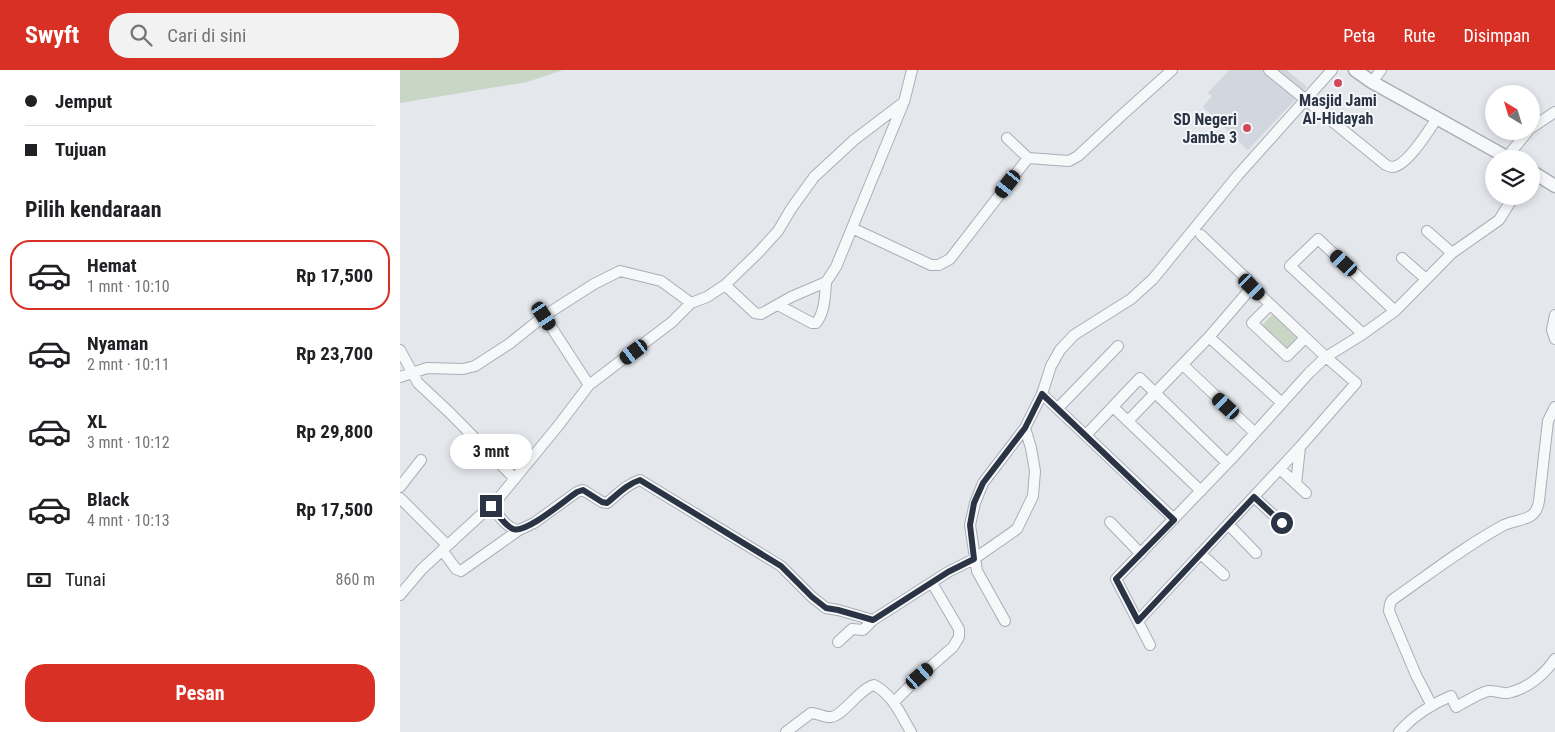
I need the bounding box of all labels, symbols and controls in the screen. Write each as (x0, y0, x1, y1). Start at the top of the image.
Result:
search box (109, 13, 459, 58)
text: Swyft (25, 21, 79, 49)
icon: search (127, 21, 155, 49)
text: Cari di sini (167, 24, 246, 47)
text: Peta (1343, 25, 1375, 46)
text: Rute (1403, 25, 1435, 46)
text: Disimpan (1463, 25, 1530, 46)
marker: Masjid Jami Al-Hidayah (1332, 77, 1344, 89)
north arrow (1485, 85, 1540, 140)
map controls (1485, 85, 1540, 205)
text: Jemput (55, 90, 112, 113)
place label: Masjid Jami Al-Hidayah (1299, 91, 1377, 128)
place label: SD Negeri Jambe 3 (1173, 110, 1237, 147)
marker: SD Negeri Jambe 3 (1241, 122, 1253, 134)
text: Tujuan (55, 138, 106, 161)
button: layers (1485, 150, 1540, 205)
car (992, 168, 1023, 200)
text: Pilih kendaraan (25, 197, 161, 222)
car (1327, 247, 1360, 279)
icon: car (27, 253, 72, 298)
text: Hemat (87, 254, 137, 277)
text: Rp 17,500 (296, 264, 373, 287)
car (1236, 271, 1267, 303)
text: 1 mnt · 10:10 (87, 277, 170, 296)
car (529, 299, 558, 333)
icon: car (27, 331, 72, 376)
text: Nyaman (87, 332, 148, 355)
car (617, 337, 650, 367)
text: Rp 23,700 (296, 342, 373, 365)
text: 2 mnt · 10:11 (87, 355, 170, 374)
car (1209, 390, 1242, 422)
icon: car (27, 409, 72, 454)
text: XL (87, 410, 107, 433)
text: Rp 29,800 (296, 420, 373, 443)
text: 3 mnt · 10:12 (87, 433, 170, 452)
callout: 3 mnt (450, 434, 532, 468)
text: 3 mnt (473, 442, 509, 461)
icon: car (27, 487, 72, 532)
text: Black (87, 488, 129, 511)
route end (480, 495, 502, 517)
text: Rp 17,500 (296, 498, 373, 521)
text: 4 mnt · 10:13 (87, 511, 170, 530)
route start (1271, 512, 1293, 534)
icon: cash (25, 566, 53, 594)
text: Tunai (65, 568, 106, 591)
text: 860 m (336, 570, 375, 589)
car (903, 660, 936, 692)
button: Pesan (25, 664, 375, 722)

